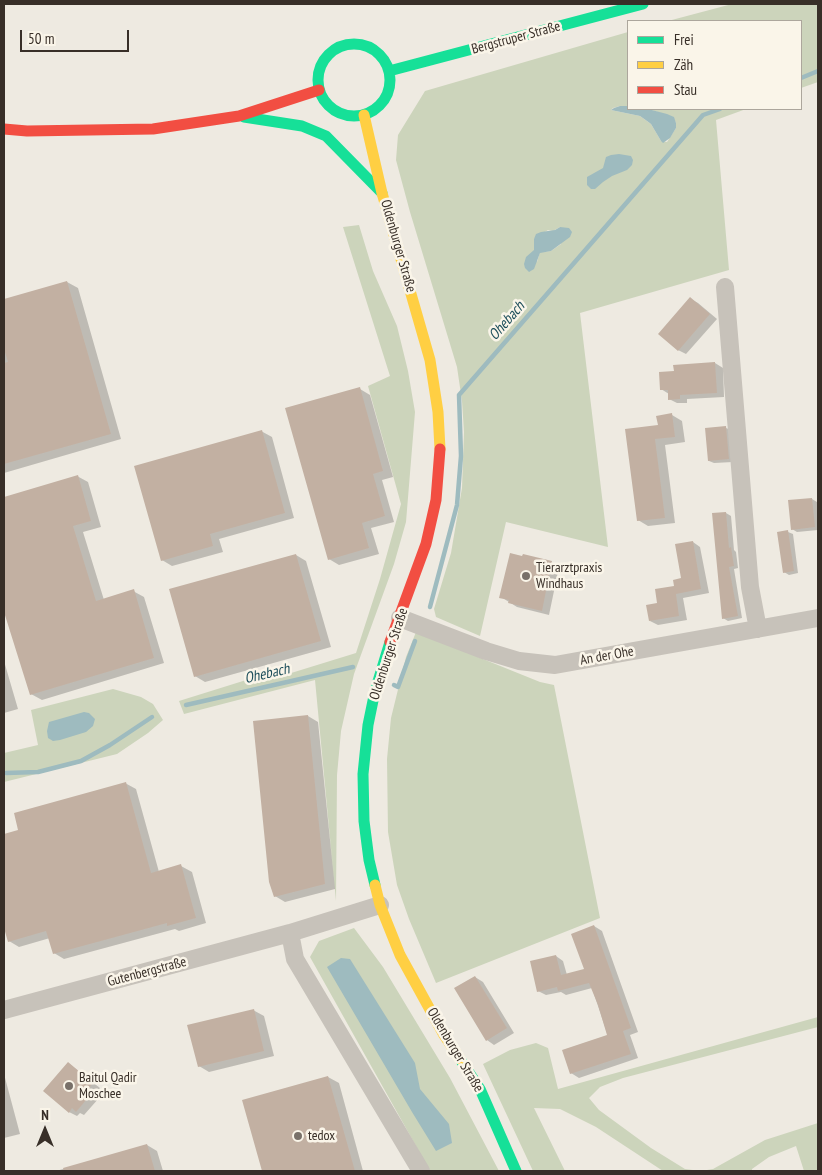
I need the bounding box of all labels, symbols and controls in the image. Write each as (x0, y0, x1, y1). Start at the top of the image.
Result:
street label: Bergstruper Straße (470, 18, 562, 58)
scale bar (22, 20, 131, 52)
legend (627, 20, 802, 110)
text: 50 m (28, 29, 54, 48)
text: Frei (674, 30, 694, 49)
text: Zäh (674, 55, 693, 74)
text: Stau (674, 80, 697, 99)
street label: Oldenburger Straße (377, 198, 419, 294)
water label: Ohebach (485, 298, 529, 344)
place label: Tierarztpraxis Windhaus (536, 560, 602, 592)
marker: Tierarztpraxis Windhaus (520, 570, 532, 582)
street label: Oldenburger Straße (366, 606, 412, 702)
street label: An der Ohe (579, 643, 635, 669)
water label: Ohebach (243, 660, 291, 688)
street label: Gutenbergstraße (106, 953, 188, 991)
street label: Oldenburger Straße (423, 1005, 487, 1095)
place label: Baitul Qadir Moschee (79, 1070, 137, 1102)
marker: Baitul Qadir Moschee (63, 1080, 75, 1092)
north arrow (20, 1105, 70, 1155)
text: N (41, 1106, 49, 1124)
place label: tedox (308, 1128, 335, 1144)
marker: tedox (292, 1130, 304, 1142)

